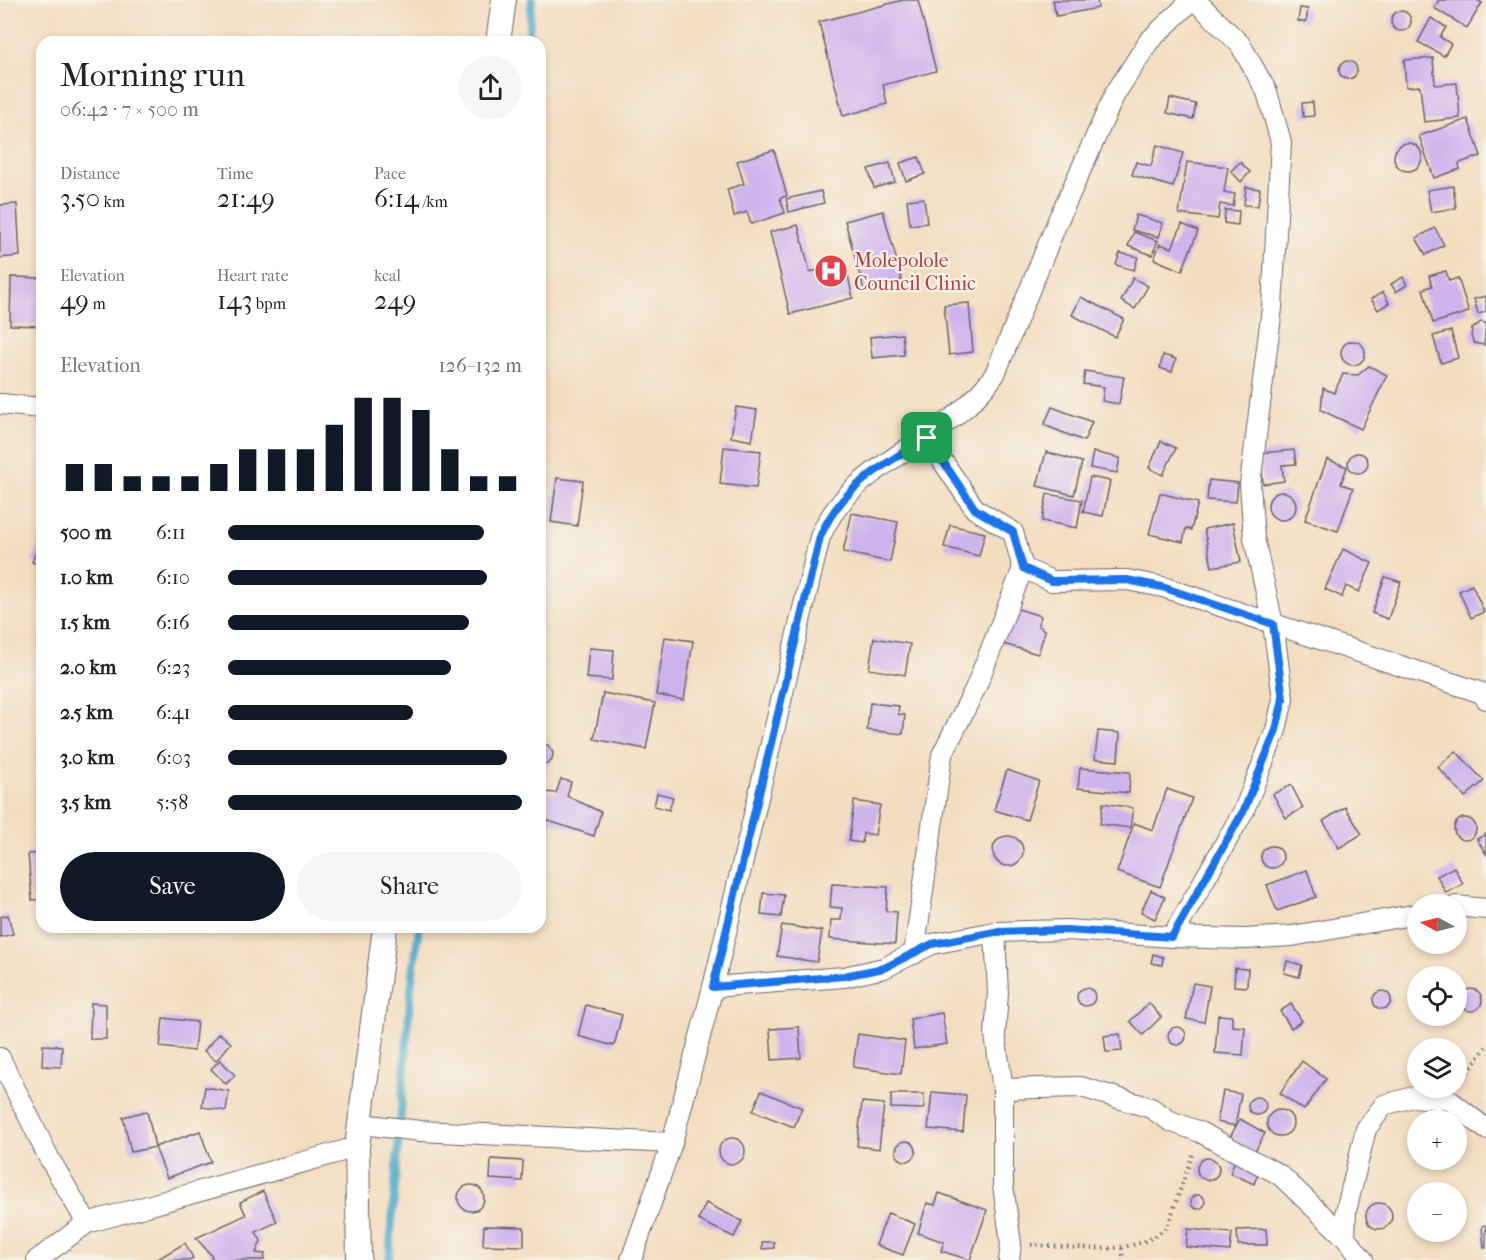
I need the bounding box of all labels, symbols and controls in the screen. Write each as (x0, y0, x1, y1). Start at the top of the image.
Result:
text: Morning run (60, 56, 245, 95)
button: share (459, 56, 522, 119)
text: 06:42 · 7 × 500 m (60, 98, 199, 121)
text: Distance (60, 164, 120, 183)
text: Time (217, 164, 253, 183)
text: Pace (374, 164, 406, 183)
text: 3.50 (60, 183, 100, 214)
text: 21:49 (217, 183, 275, 214)
text: 6:14 (374, 183, 419, 214)
text: km (100, 192, 125, 211)
text: /km (419, 192, 448, 211)
place label: Molepolole Council Clinic (854, 249, 976, 295)
hospital icon: Molepolole Council Clinic (813, 253, 849, 289)
text: Elevation (60, 266, 125, 285)
text: Heart rate (217, 266, 289, 285)
text: kcal (374, 266, 401, 285)
text: 49 (60, 285, 89, 316)
text: 143 (217, 285, 252, 316)
text: 249 (374, 285, 416, 316)
text: m (89, 294, 106, 313)
text: bpm (252, 294, 286, 313)
text: Elevation (60, 354, 141, 377)
text: 126–132 m (438, 354, 522, 377)
pin (901, 412, 952, 463)
icon: arrive (910, 421, 943, 454)
text: 500 m (60, 521, 112, 544)
text: 6:11 (156, 521, 186, 544)
text: 1.0 km (60, 566, 113, 589)
text: 6:10 (156, 566, 190, 589)
text: 1.5 km (60, 611, 110, 634)
text: 6:16 (156, 611, 190, 634)
text: 2.0 km (60, 656, 116, 679)
text: 6:23 (156, 656, 190, 679)
text: 2.5 km (60, 701, 113, 724)
text: 6:41 (156, 701, 191, 724)
text: 3.0 km (60, 746, 114, 769)
text: 6:03 (156, 746, 191, 769)
text: 3.5 km (60, 791, 111, 814)
text: 5:58 (156, 791, 188, 814)
button: Save (60, 852, 285, 921)
button: Share (297, 852, 522, 921)
north arrow (1407, 894, 1467, 954)
map controls (1407, 894, 1467, 1242)
button: locate (1407, 966, 1467, 1026)
button: layers (1407, 1038, 1467, 1098)
button: + (1407, 1110, 1467, 1170)
button: − (1407, 1182, 1467, 1242)

